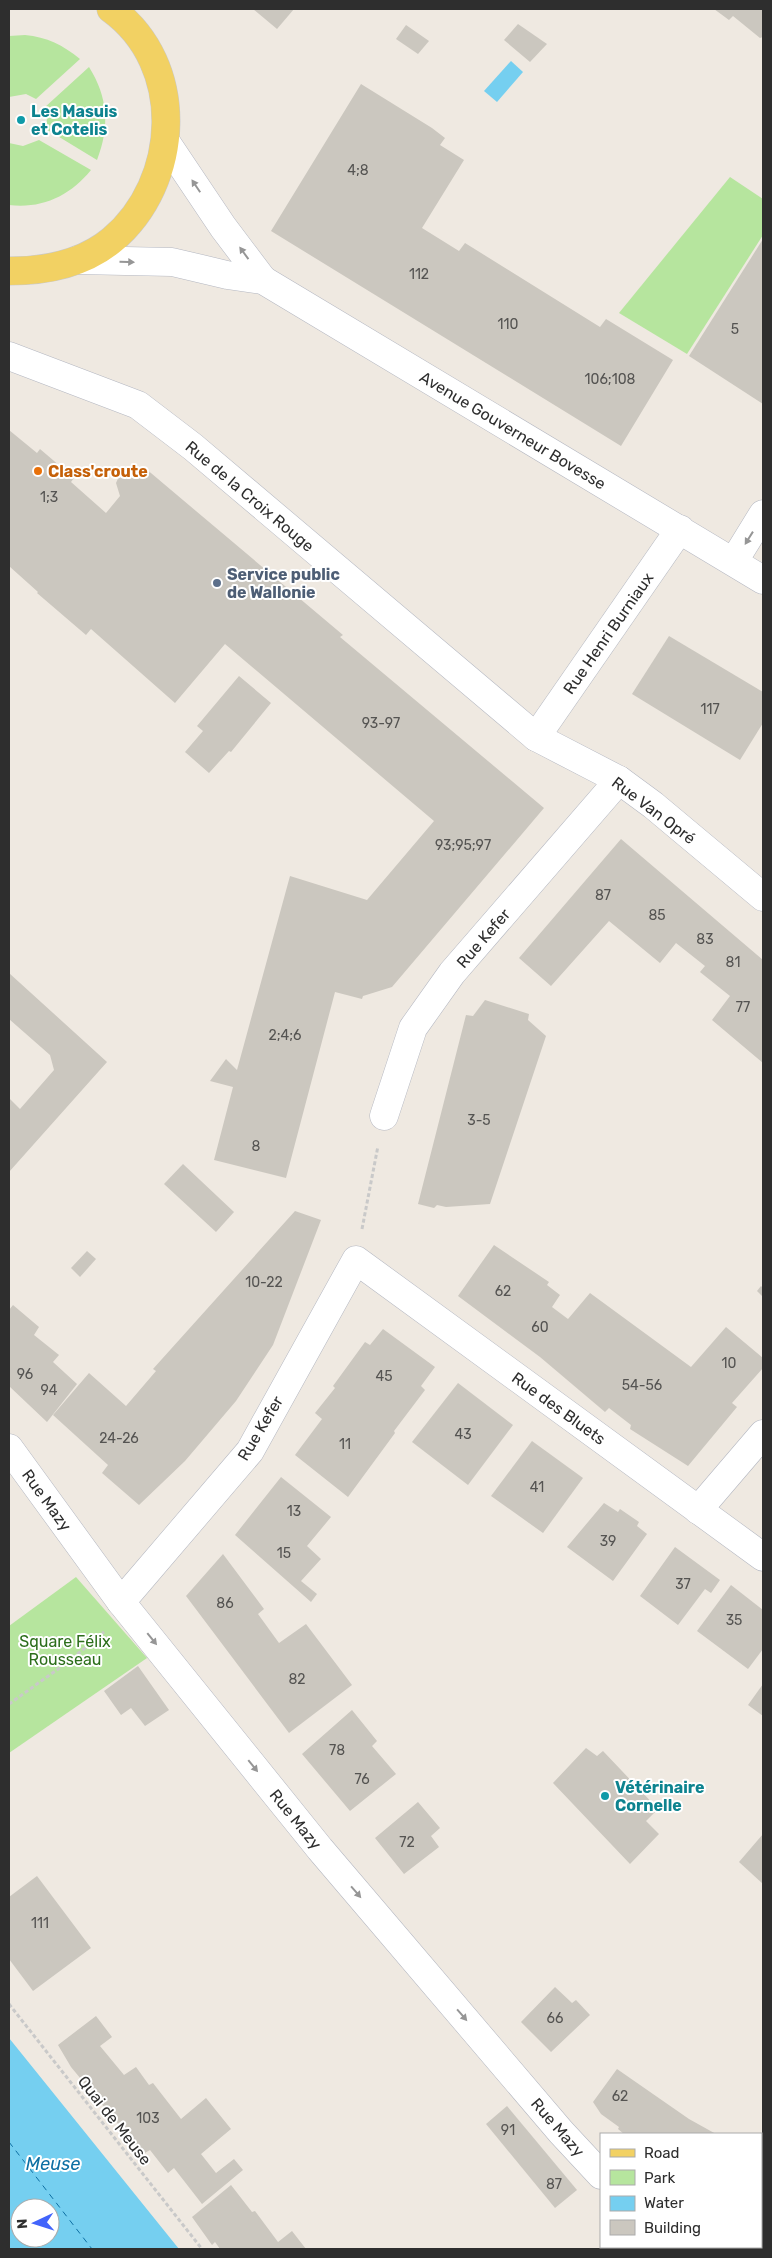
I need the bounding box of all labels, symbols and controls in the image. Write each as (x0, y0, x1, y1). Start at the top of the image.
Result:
place label: Les Masuis et Cotelis (31, 102, 118, 139)
marker: Les Masuis et Cotelis (15, 114, 27, 126)
house number: 4;8 (347, 162, 369, 179)
one-way arrow (191, 180, 201, 193)
one-way arrow (239, 246, 249, 260)
one-way arrow (119, 258, 135, 266)
house number: 112 (409, 266, 429, 283)
house number: 110 (498, 316, 519, 333)
house number: 5 (731, 321, 739, 338)
street label: Avenue Gouverneur Bovesse (416, 367, 609, 494)
house number: 106;108 (585, 371, 636, 388)
street label: Rue de la Croix Rouge (182, 437, 318, 556)
place label: Class'croute (48, 462, 148, 481)
marker: Class'croute (32, 465, 44, 477)
house number: 1;3 (40, 489, 58, 506)
one-way arrow (744, 531, 753, 544)
place label: Service public de Wallonie (227, 565, 340, 602)
street label: Rue Henri Burniaux (559, 569, 658, 698)
marker: Service public de Wallonie (211, 577, 223, 589)
house number: 117 (700, 701, 720, 718)
house number: 93-97 (362, 715, 400, 732)
street label: Rue Van Opré (608, 773, 699, 848)
house number: 93;95;97 (435, 837, 491, 854)
house number: 87 (595, 887, 611, 904)
street label: Rue Kefer (453, 905, 514, 972)
house number: 85 (648, 907, 666, 924)
house number: 83 (696, 931, 714, 948)
house number: 81 (726, 954, 740, 971)
house number: 77 (736, 999, 750, 1016)
house number: 2;4;6 (269, 1027, 301, 1044)
house number: 3-5 (467, 1112, 491, 1129)
house number: 8 (252, 1138, 261, 1155)
house number: 10-22 (245, 1274, 283, 1291)
house number: 62 (495, 1283, 511, 1300)
house number: 60 (531, 1319, 549, 1336)
house number: 10 (722, 1355, 737, 1372)
house number: 96 (17, 1366, 33, 1383)
house number: 45 (375, 1368, 393, 1385)
street label: Rue des Bluets (508, 1368, 609, 1449)
house number: 54-56 (622, 1377, 662, 1394)
house number: 94 (41, 1382, 58, 1399)
street label: Rue Kefer (234, 1392, 287, 1464)
house number: 43 (454, 1426, 472, 1443)
house number: 24-26 (99, 1430, 139, 1447)
house number: 11 (339, 1436, 351, 1453)
street label: Rue Mazy (18, 1466, 75, 1535)
house number: 41 (530, 1479, 544, 1496)
house number: 13 (287, 1503, 301, 1520)
house number: 39 (600, 1533, 616, 1550)
house number: 15 (277, 1545, 291, 1562)
house number: 37 (675, 1576, 691, 1593)
house number: 86 (216, 1595, 234, 1612)
house number: 35 (726, 1612, 742, 1629)
park label: Square Félix Rousseau (19, 1632, 111, 1669)
one-way arrow (146, 1633, 157, 1646)
house number: 82 (288, 1671, 306, 1688)
house number: 78 (329, 1742, 345, 1759)
one-way arrow (248, 1759, 259, 1772)
house number: 76 (354, 1771, 370, 1788)
place label: Vétérinaire Cornelle (615, 1778, 705, 1815)
street label: Rue Mazy (266, 1786, 326, 1853)
marker: Vétérinaire Cornelle (599, 1790, 611, 1802)
house number: 72 (399, 1834, 415, 1851)
one-way arrow (351, 1885, 362, 1898)
house number: 111 (31, 1915, 49, 1932)
one-way arrow (456, 2009, 468, 2021)
house number: 66 (547, 2010, 563, 2027)
street label: Quai de Meuse (74, 2072, 155, 2169)
house number: 62 (612, 2088, 628, 2105)
street label: Rue Mazy (527, 2094, 588, 2161)
house number: 103 (136, 2110, 160, 2127)
house number: 91 (501, 2122, 515, 2139)
legend (600, 2133, 762, 2248)
text: Road (644, 2144, 680, 2162)
water label: Meuse (26, 2153, 80, 2175)
text: Park (644, 2169, 675, 2187)
house number: 87 (546, 2176, 562, 2193)
text: Water (644, 2194, 684, 2212)
north arrow (10, 2198, 60, 2248)
text: N (14, 2218, 31, 2229)
text: Building (644, 2219, 701, 2237)

